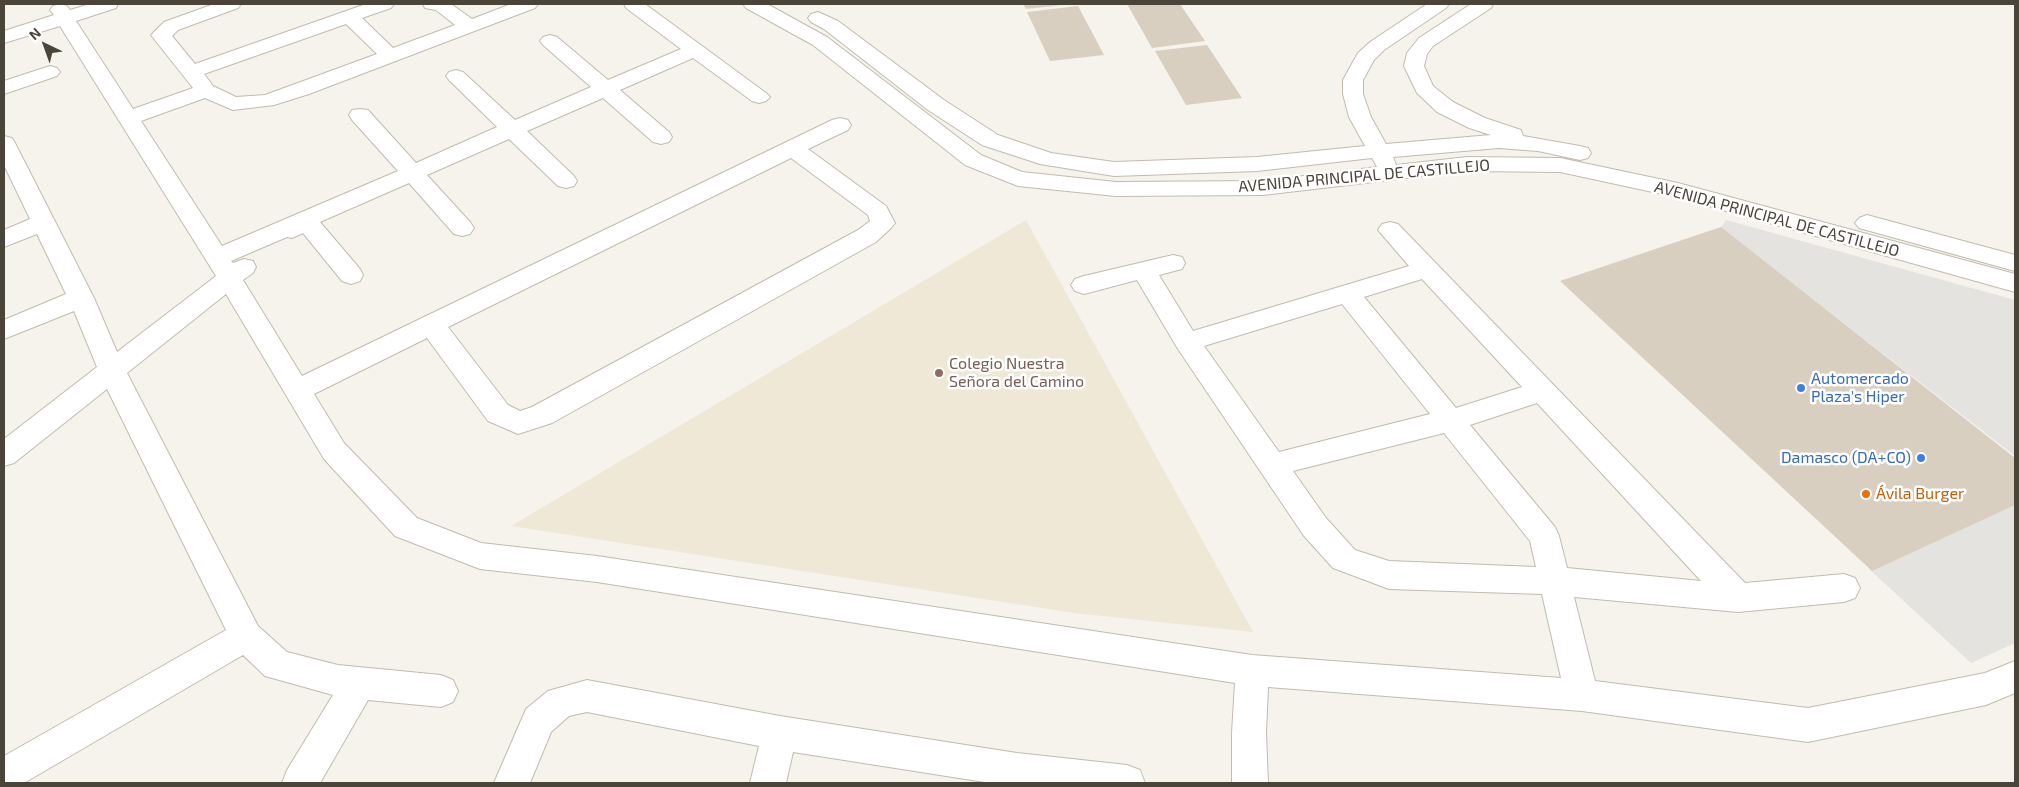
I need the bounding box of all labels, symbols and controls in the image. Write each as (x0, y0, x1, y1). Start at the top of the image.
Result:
north arrow (20, 20, 70, 70)
text: N (25, 24, 44, 43)
street label: AVENIDA PRINCIPAL DE CASTILLEJO (1237, 155, 1491, 197)
street label: AVENIDA PRINCIPAL DE CASTILLEJO (1653, 177, 1901, 261)
place label: Colegio Nuestra Señora del Camino (949, 354, 1084, 392)
marker: Colegio Nuestra Señora del Camino (933, 367, 945, 379)
place label: Automercado Plaza's Hiper (1811, 369, 1909, 407)
marker: Automercado Plaza's Hiper (1795, 382, 1807, 394)
place label: Damasco (DA+CO) (1781, 448, 1911, 468)
marker: Damasco (DA+CO) (1915, 452, 1927, 464)
place label: Ávila Burger (1876, 484, 1964, 504)
marker: Ávila Burger (1860, 488, 1872, 500)

